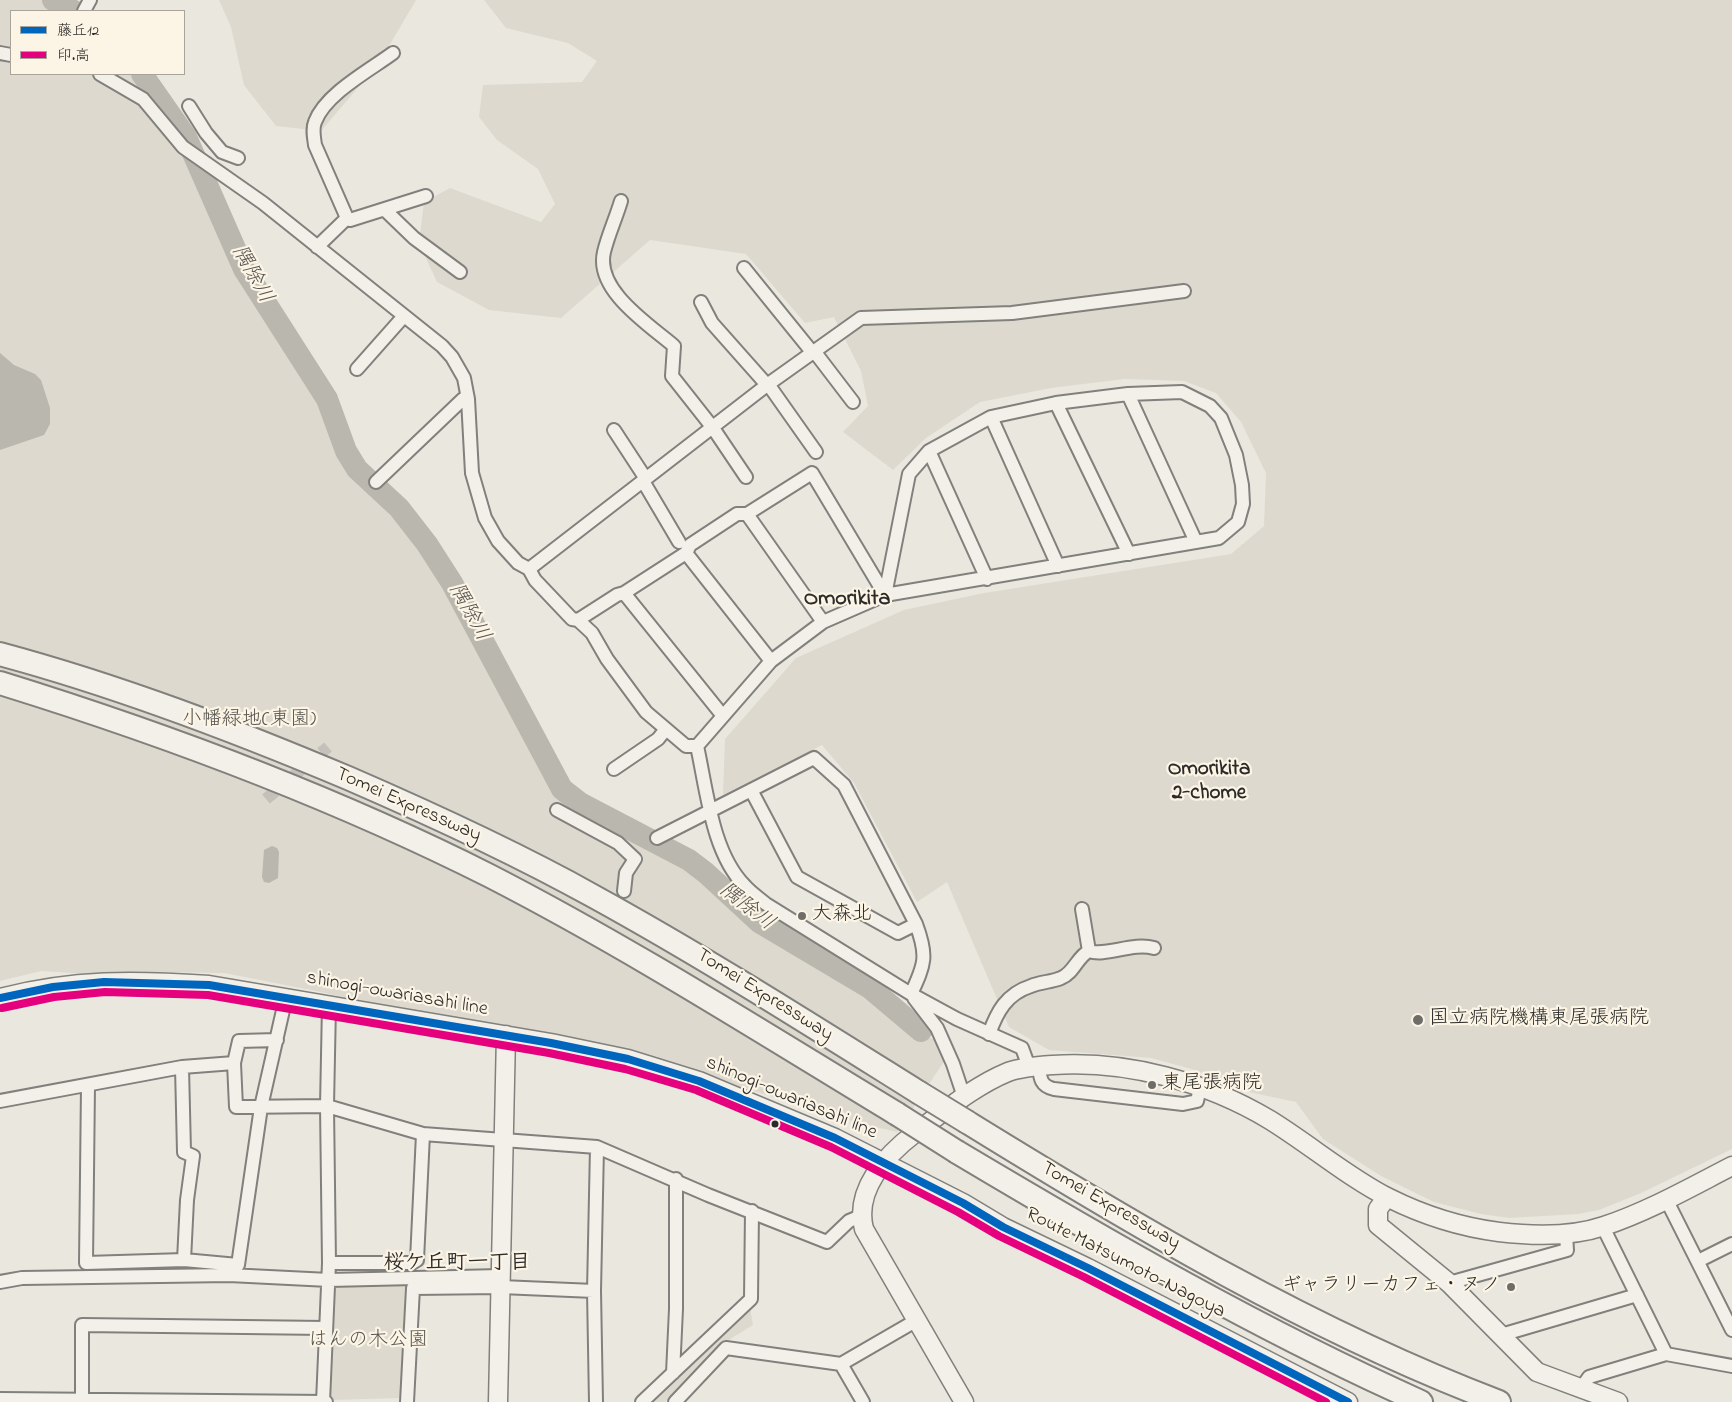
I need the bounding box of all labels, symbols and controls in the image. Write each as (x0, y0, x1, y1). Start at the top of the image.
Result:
legend (10, 10, 185, 75)
text: 藤丘12 (57, 20, 99, 42)
text: 印.高 (57, 45, 90, 67)
water label: 隅除川 (225, 241, 277, 309)
water label: 隅除川 (442, 579, 494, 647)
district label: Omorikita (804, 587, 890, 613)
park label: 小幡緑地(東園) (182, 709, 316, 733)
district label: Omorikita 2-chome (1168, 758, 1250, 808)
street label: Tomei Expressway (332, 763, 484, 849)
water label: 隅除川 (713, 879, 779, 937)
place label: 大森北 (812, 904, 872, 928)
marker: 大森北 (796, 910, 808, 922)
street label: Tomei Expressway (691, 944, 837, 1048)
street label: shinogi-owariasahi line (305, 967, 489, 1023)
place label: 国立病院機構東尾張病院 (1429, 1008, 1649, 1032)
marker: 国立病院機構東尾張病院 (1411, 1013, 1425, 1027)
street label: shinogi-owariasahi line (702, 1052, 880, 1146)
place label: 東尾張病院 (1162, 1073, 1262, 1097)
marker: 東尾張病院 (1146, 1079, 1158, 1091)
unlabelled marker (770, 1119, 780, 1129)
street label: Tomei Expressway (1036, 1157, 1184, 1257)
street label: Route Matsumoto-Nagoya (1021, 1203, 1229, 1325)
district label: 桜ケ丘町一丁目 (384, 1252, 530, 1278)
place label: ギャラリーカフェ・ヌノ (1281, 1275, 1501, 1299)
marker: ギャラリーカフェ・ヌノ (1505, 1281, 1517, 1293)
park label: はんの木公園 (308, 1330, 428, 1354)

